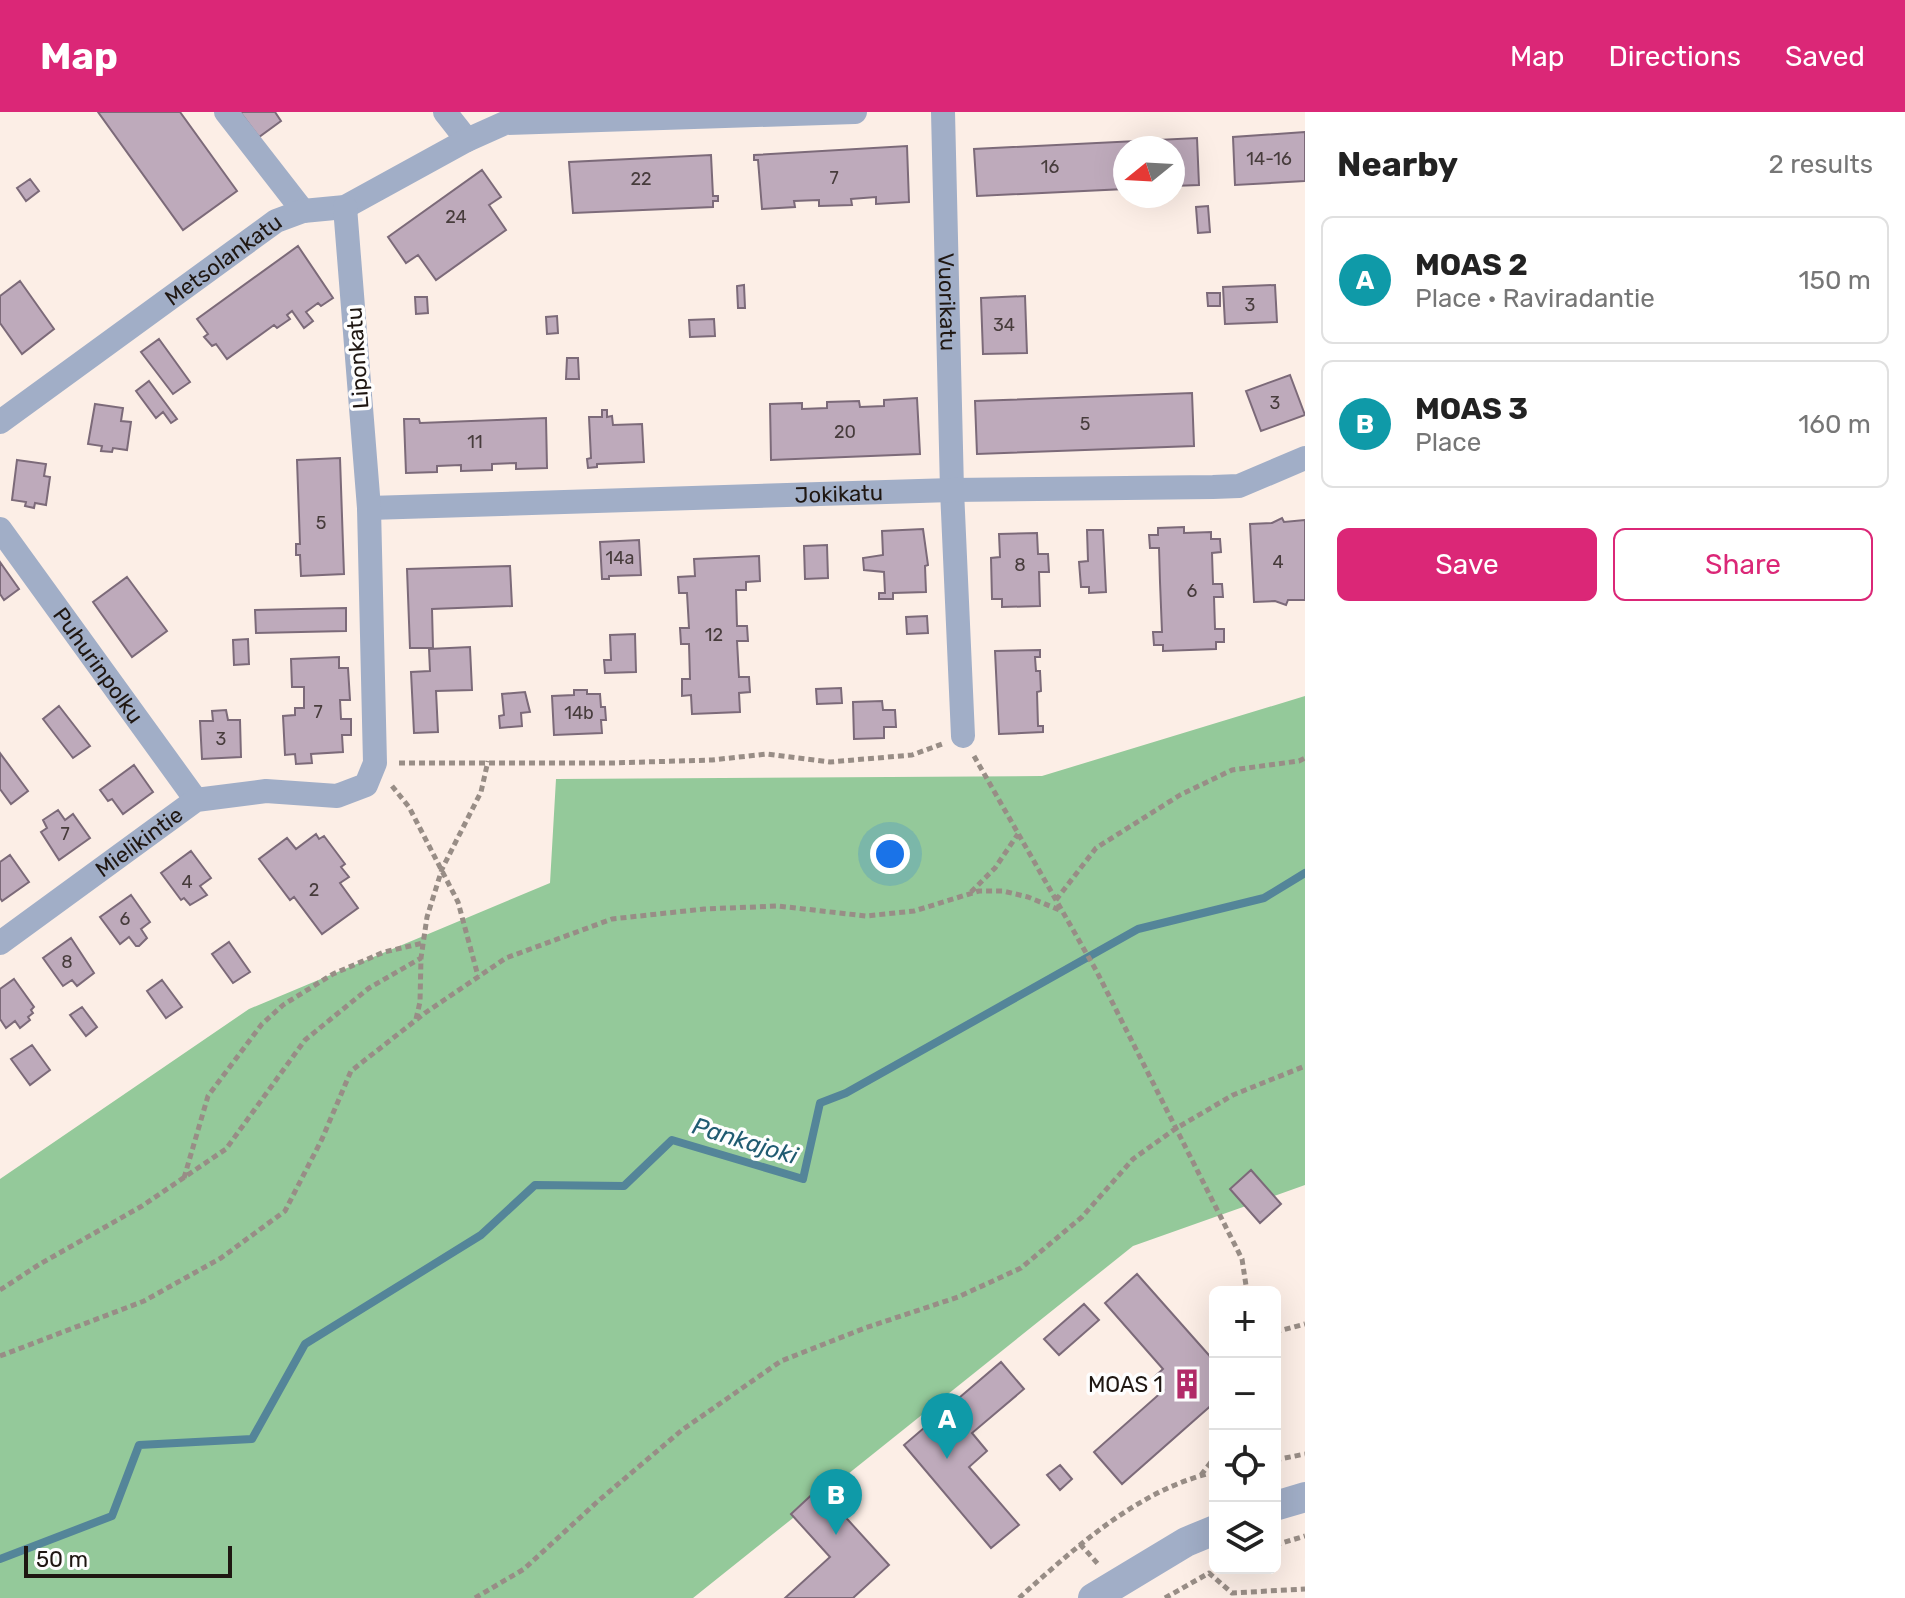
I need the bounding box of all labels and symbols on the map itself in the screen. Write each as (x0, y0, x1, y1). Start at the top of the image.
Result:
north arrow (1113, 136, 1185, 208)
house number: 14-16 (1246, 148, 1292, 170)
house number: 16 (1041, 156, 1059, 178)
house number: 7 (829, 167, 839, 189)
house number: 22 (630, 168, 652, 190)
house number: 24 (445, 206, 467, 228)
street label: Metsolankatu (160, 208, 287, 311)
street label: Vuorikatu (932, 253, 962, 351)
house number: 3 (1245, 294, 1255, 316)
street label: Liponkatu (340, 306, 375, 410)
house number: 34 (993, 314, 1015, 336)
house number: 3 (1270, 392, 1280, 414)
house number: 5 (1080, 413, 1090, 435)
house number: 20 (834, 421, 856, 443)
house number: 11 (467, 431, 483, 453)
street label: Jokikatu (794, 479, 883, 509)
house number: 5 (316, 512, 326, 534)
house number: 14a (606, 547, 634, 569)
house number: 4 (1272, 551, 1284, 573)
house number: 8 (1014, 554, 1026, 576)
house number: 6 (1187, 580, 1198, 602)
street label: Puhurinpolku (47, 602, 149, 729)
house number: 12 (705, 624, 723, 646)
house number: 7 (313, 701, 323, 723)
house number: 14b (564, 702, 594, 724)
house number: 3 (216, 728, 226, 750)
street label: Mielikintie (90, 801, 188, 883)
house number: 7 (60, 823, 70, 845)
your location (870, 834, 910, 874)
house number: 4 (181, 871, 193, 893)
house number: 2 (309, 879, 319, 901)
house number: 6 (120, 908, 131, 930)
house number: 8 (61, 951, 73, 973)
water label: Pankajoki (689, 1112, 802, 1171)
building icon: MOAS 1 (1170, 1367, 1204, 1401)
place label: MOAS 1 (1088, 1371, 1163, 1398)
pin: A (921, 1393, 973, 1459)
pin: B (810, 1469, 862, 1535)
scale bar (24, 1542, 232, 1578)

